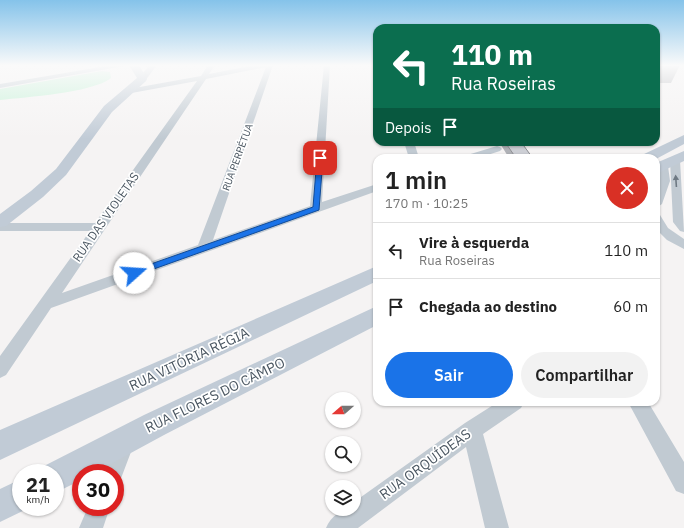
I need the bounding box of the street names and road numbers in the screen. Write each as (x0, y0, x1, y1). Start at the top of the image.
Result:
street label: RUA PERPÉTUA (219, 121, 256, 193)
street label: RUA DAS VIOLETAS (69, 169, 142, 264)
street label: RUA VITÓRIA RÉGIA (126, 322, 252, 395)
street label: RUA FLORES DO CÂMPO (142, 353, 288, 437)
street label: RUA ORQUÍDEAS (375, 424, 474, 503)

